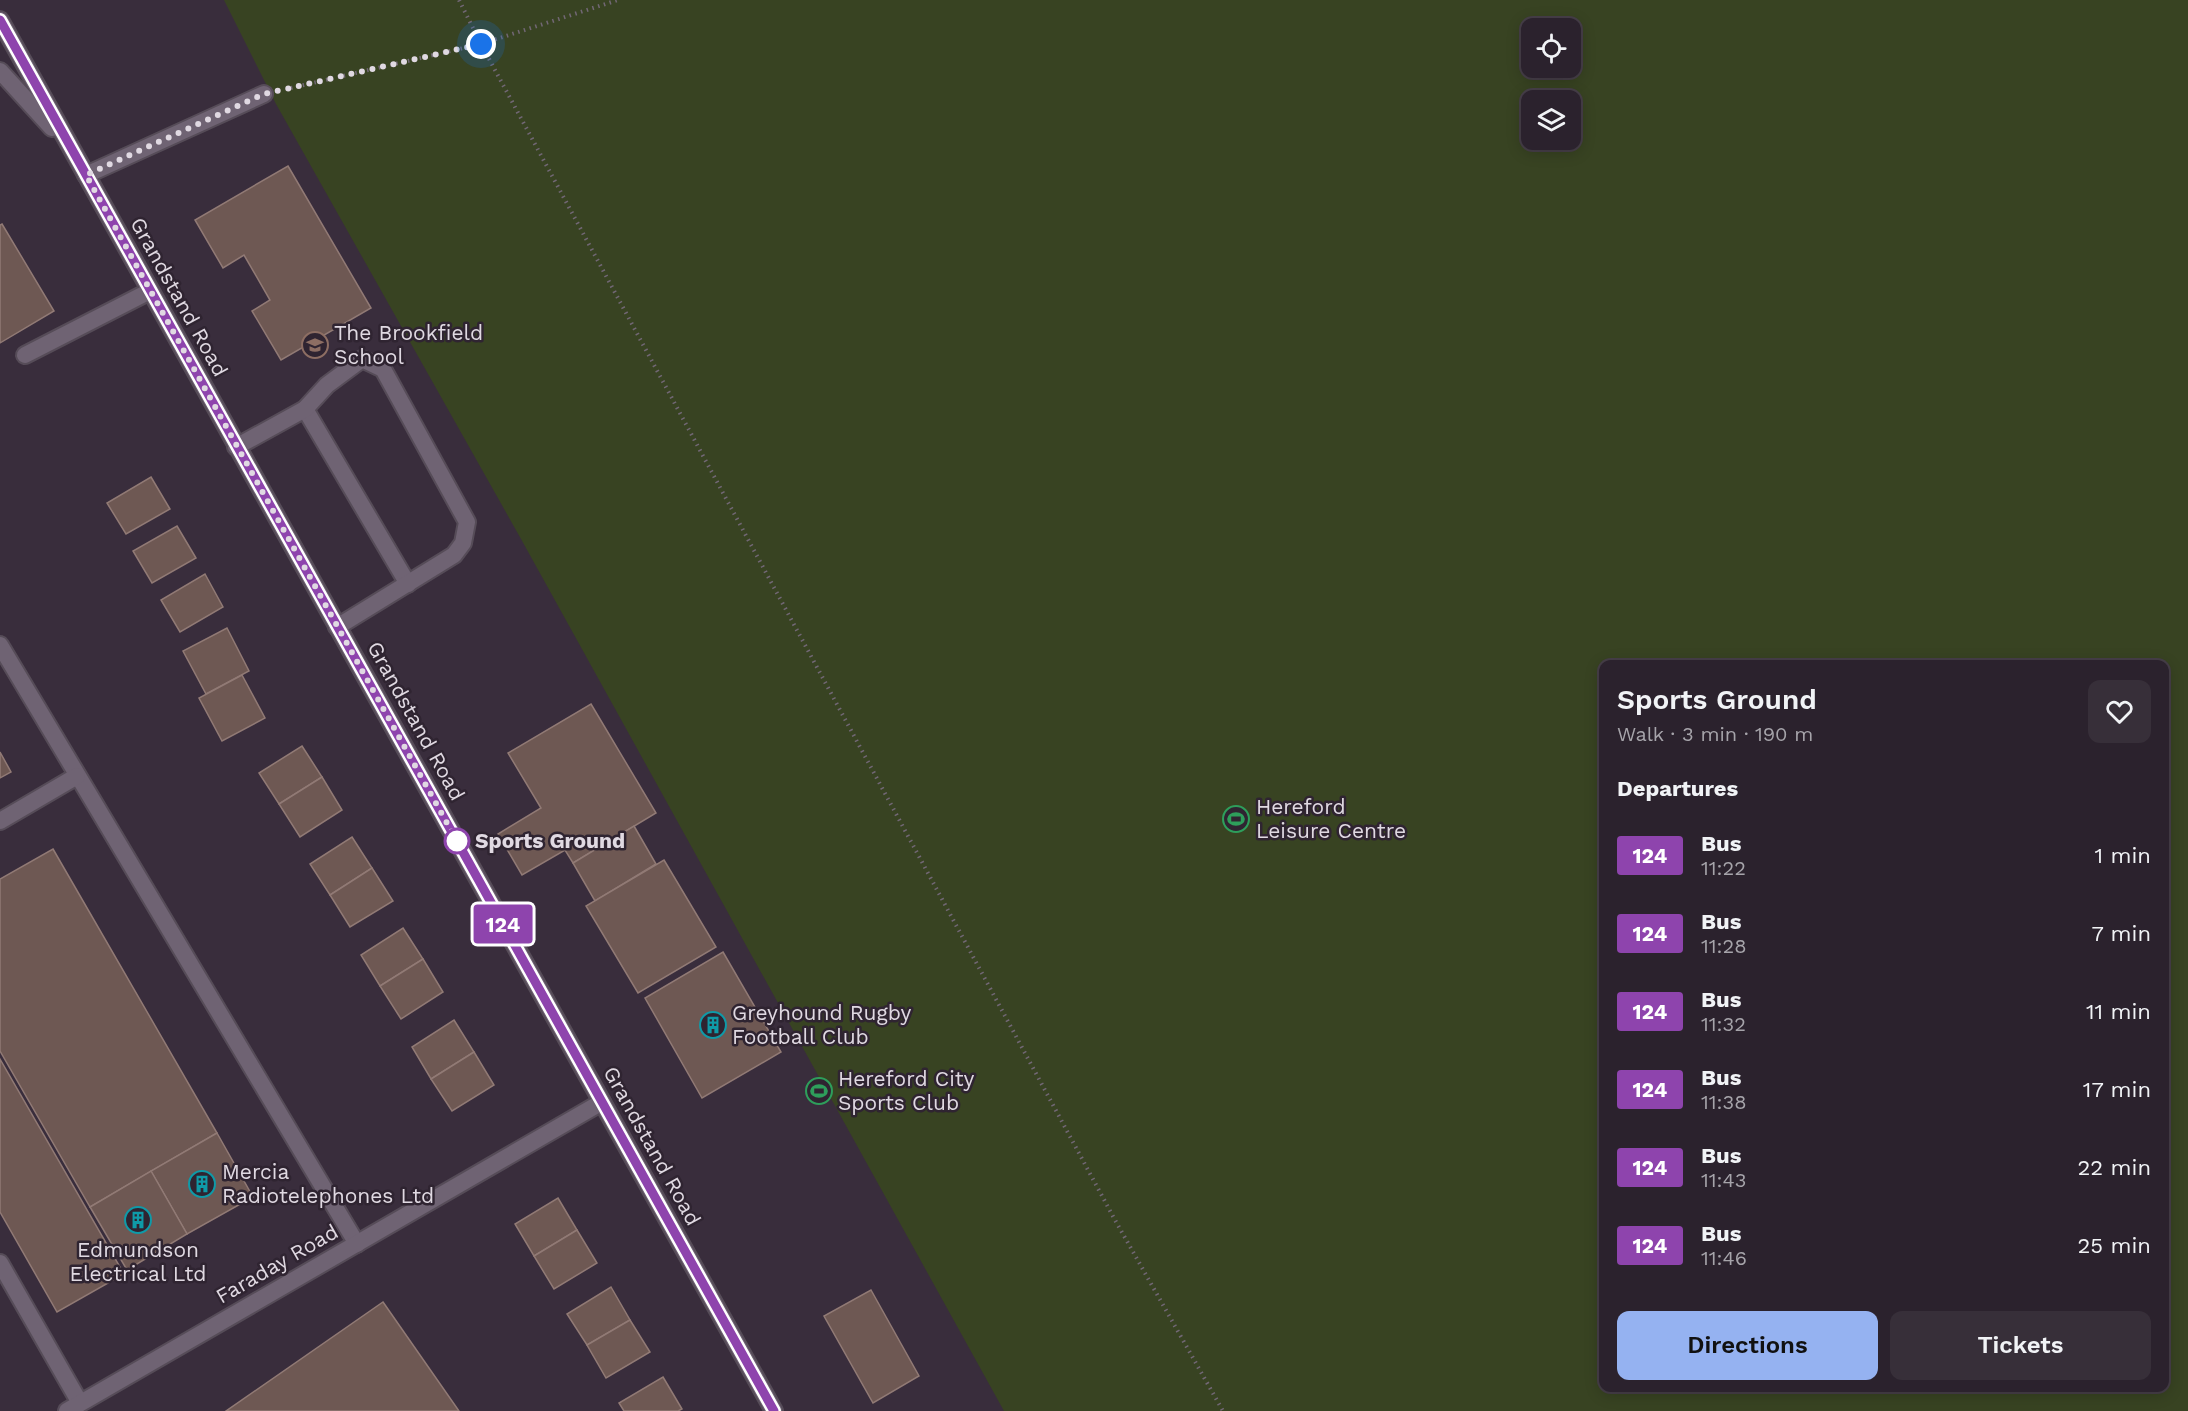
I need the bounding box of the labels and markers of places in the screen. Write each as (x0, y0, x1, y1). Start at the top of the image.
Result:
place label: The Brookfield School (334, 320, 483, 369)
school or university icon: The Brookfield School (300, 330, 330, 360)
place label: Hereford Leisure Centre (1256, 794, 1406, 843)
sports icon: Hereford Leisure Centre (1221, 804, 1251, 834)
marker: Sports Ground (444, 828, 470, 854)
place label: Sports Ground (475, 828, 625, 853)
place label: Greyhound Rugby Football Club (732, 1000, 911, 1049)
building icon: Greyhound Rugby Football Club (698, 1010, 728, 1040)
place label: Hereford City Sports Club (838, 1066, 975, 1115)
sports icon: Hereford City Sports Club (804, 1076, 834, 1106)
place label: Mercia Radiotelephones Ltd (222, 1159, 434, 1208)
building icon: Mercia Radiotelephones Ltd (187, 1169, 217, 1199)
building icon: Edmundson Electrical Ltd (123, 1205, 153, 1235)
place label: Edmundson Electrical Ltd (70, 1237, 206, 1286)

